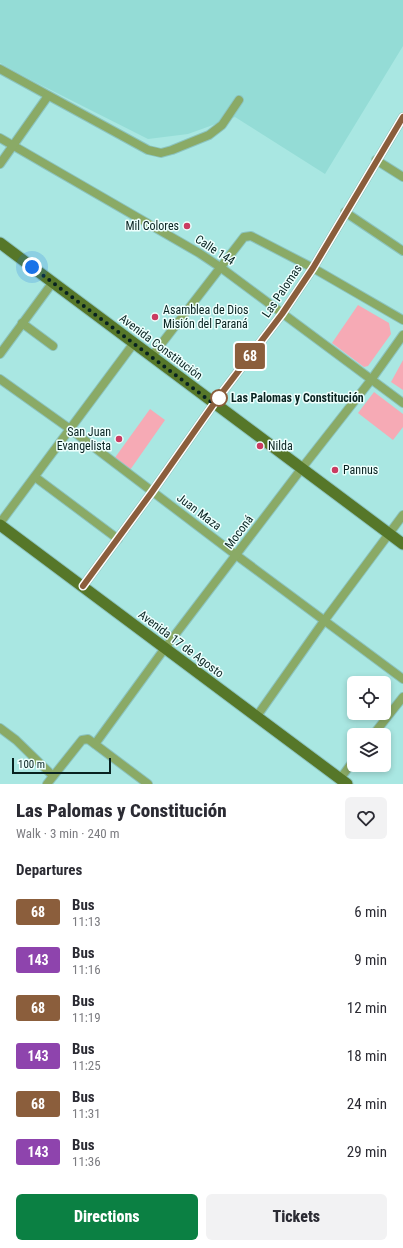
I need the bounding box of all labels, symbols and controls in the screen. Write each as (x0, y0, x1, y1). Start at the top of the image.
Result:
place label: Mil Colores (125, 219, 179, 233)
marker: Mil Colores (182, 221, 192, 231)
street label: Calle 144 (193, 232, 237, 268)
your location (22, 257, 42, 277)
street label: Las Palomas (259, 262, 305, 320)
place label: Asamblea de Dios Misión del Paraná (163, 303, 248, 331)
street label: Avenida Constitución (117, 311, 205, 383)
marker: Asamblea de Dios Misión del Paraná (150, 312, 160, 322)
line badge: 68 (232, 343, 268, 369)
text: 68 (243, 348, 257, 364)
marker: Las Palomas y Constitución (210, 389, 228, 407)
place label: Las Palomas y Constitución (231, 391, 364, 405)
place label: San Juan Evangelista (57, 425, 111, 453)
marker: San Juan Evangelista (114, 434, 124, 444)
place label: Nilda (268, 439, 293, 453)
marker: Nilda (255, 441, 265, 451)
place label: Pannus (343, 463, 378, 477)
marker: Pannus (330, 465, 340, 475)
street label: Juan Maza (174, 491, 224, 533)
street label: Moconá (222, 512, 256, 551)
street label: Avenida 17 de Agosto (136, 607, 226, 681)
map controls (347, 676, 391, 772)
button: locate (347, 676, 391, 720)
button: layers (347, 728, 391, 772)
scale bar (12, 756, 111, 775)
text: 100 m (18, 758, 45, 771)
button: heart (345, 797, 387, 839)
text: Las Palomas y Constitución (16, 799, 227, 822)
text: Walk · 3 min · 240 m (16, 826, 120, 841)
text: Departures (16, 861, 82, 879)
text: Bus (72, 896, 95, 914)
text: 6 min (354, 903, 387, 921)
text: 68 (31, 904, 45, 920)
text: 11:13 (72, 914, 101, 929)
text: Bus (72, 944, 95, 962)
text: 9 min (354, 951, 387, 969)
text: 143 (27, 952, 49, 968)
text: 11:16 (72, 962, 101, 977)
text: Bus (72, 992, 95, 1010)
text: 12 min (347, 999, 387, 1017)
text: 68 (31, 1000, 45, 1016)
text: 11:19 (72, 1010, 101, 1025)
text: Bus (72, 1040, 95, 1058)
text: 18 min (347, 1047, 387, 1065)
text: 143 (27, 1048, 49, 1064)
text: 11:25 (72, 1058, 101, 1073)
text: Bus (72, 1088, 95, 1106)
text: 24 min (347, 1095, 387, 1113)
text: 68 (31, 1096, 45, 1112)
text: 11:31 (72, 1106, 101, 1121)
text: Bus (72, 1136, 95, 1154)
text: 29 min (347, 1143, 387, 1161)
text: 143 (27, 1144, 49, 1160)
text: 11:36 (72, 1154, 101, 1169)
button: Directions (16, 1194, 198, 1240)
button: Tickets (206, 1194, 387, 1240)

